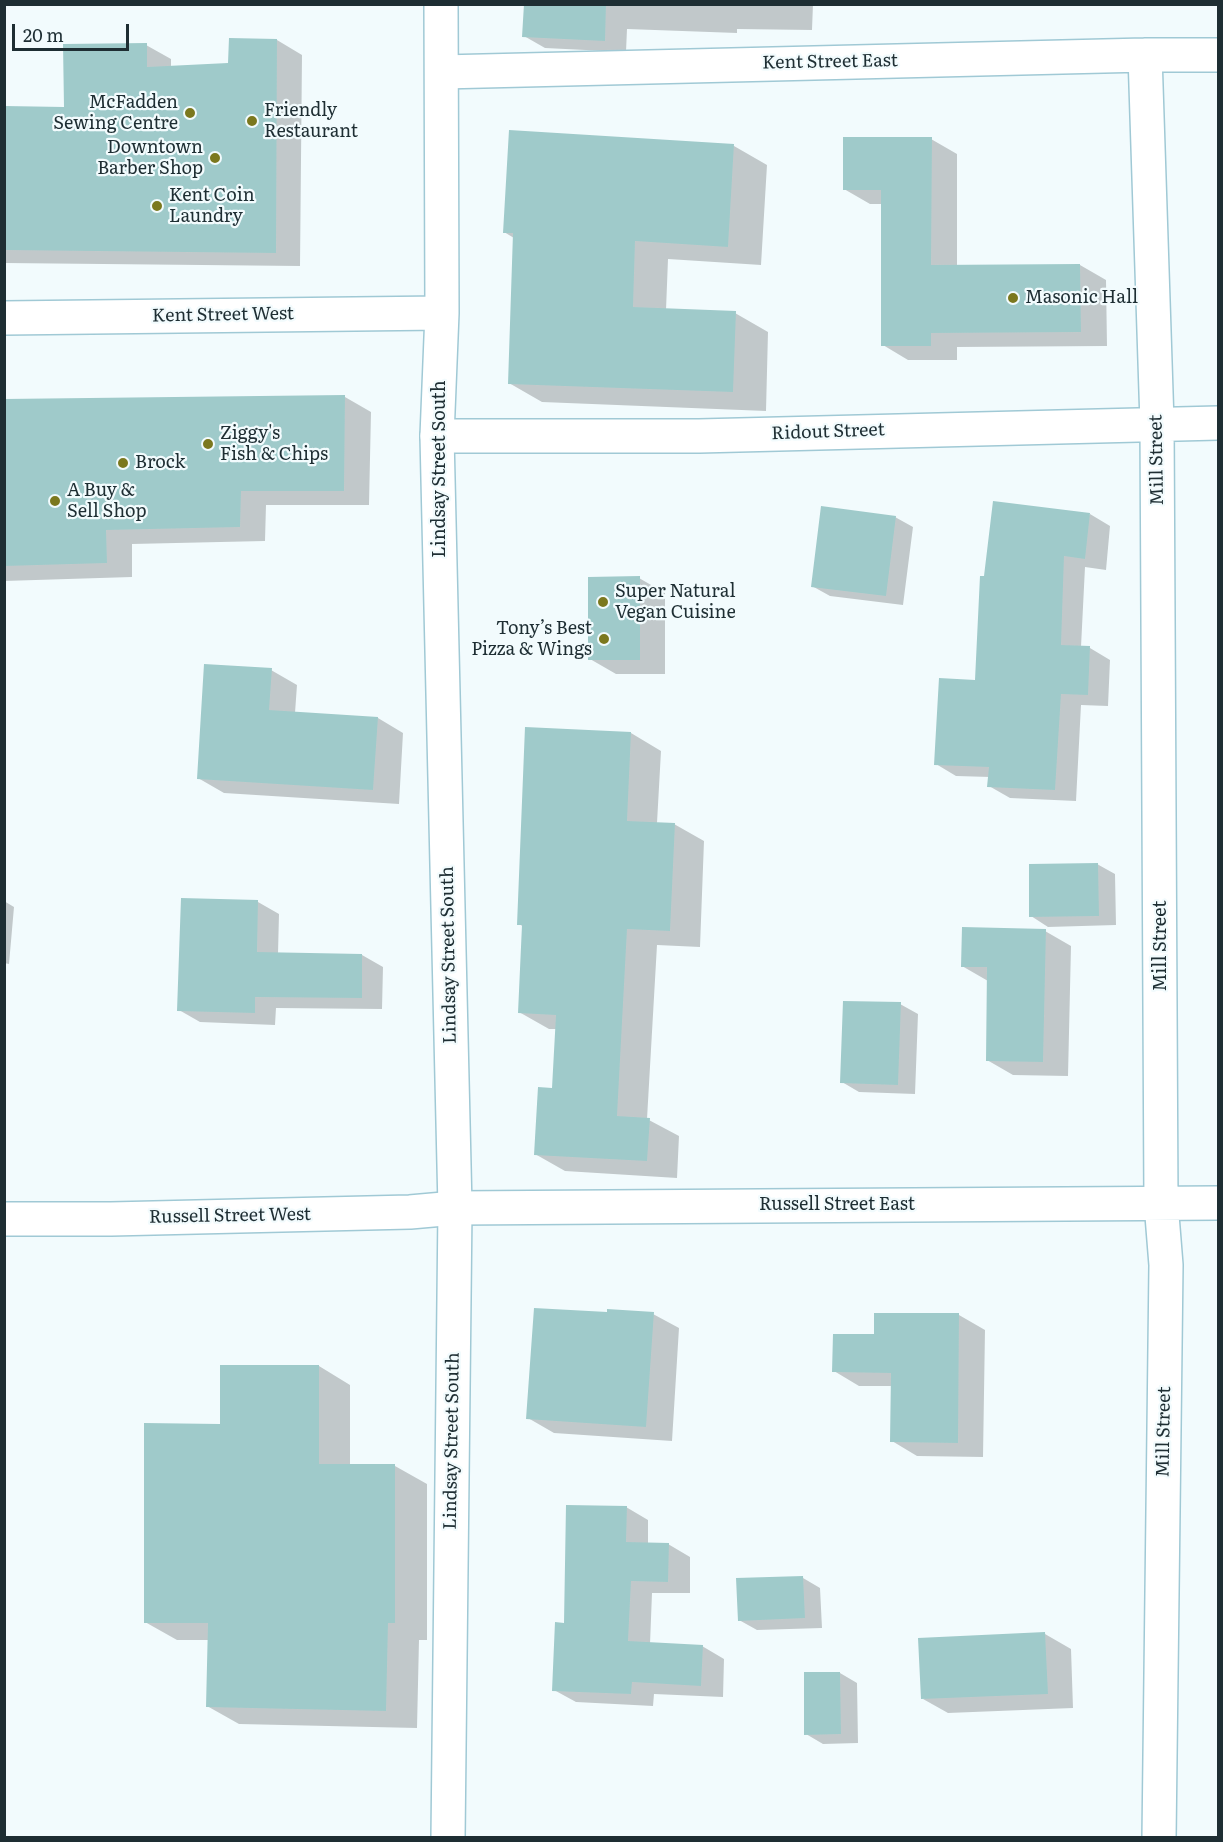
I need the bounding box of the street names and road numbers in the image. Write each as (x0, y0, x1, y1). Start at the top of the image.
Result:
street label: Kent Street East (762, 50, 898, 74)
street label: Kent Street West (152, 303, 294, 327)
street label: Lindsay Street South (429, 380, 451, 558)
street label: Mill Street (1145, 414, 1169, 506)
street label: Ridout Street (771, 419, 885, 445)
street label: Lindsay Street South (437, 866, 461, 1044)
street label: Mill Street (1150, 900, 1172, 992)
street label: Russell Street East (759, 1194, 915, 1216)
street label: Russell Street West (149, 1204, 311, 1228)
street label: Lindsay Street South (440, 1352, 464, 1530)
street label: Mill Street (1152, 1386, 1176, 1478)

